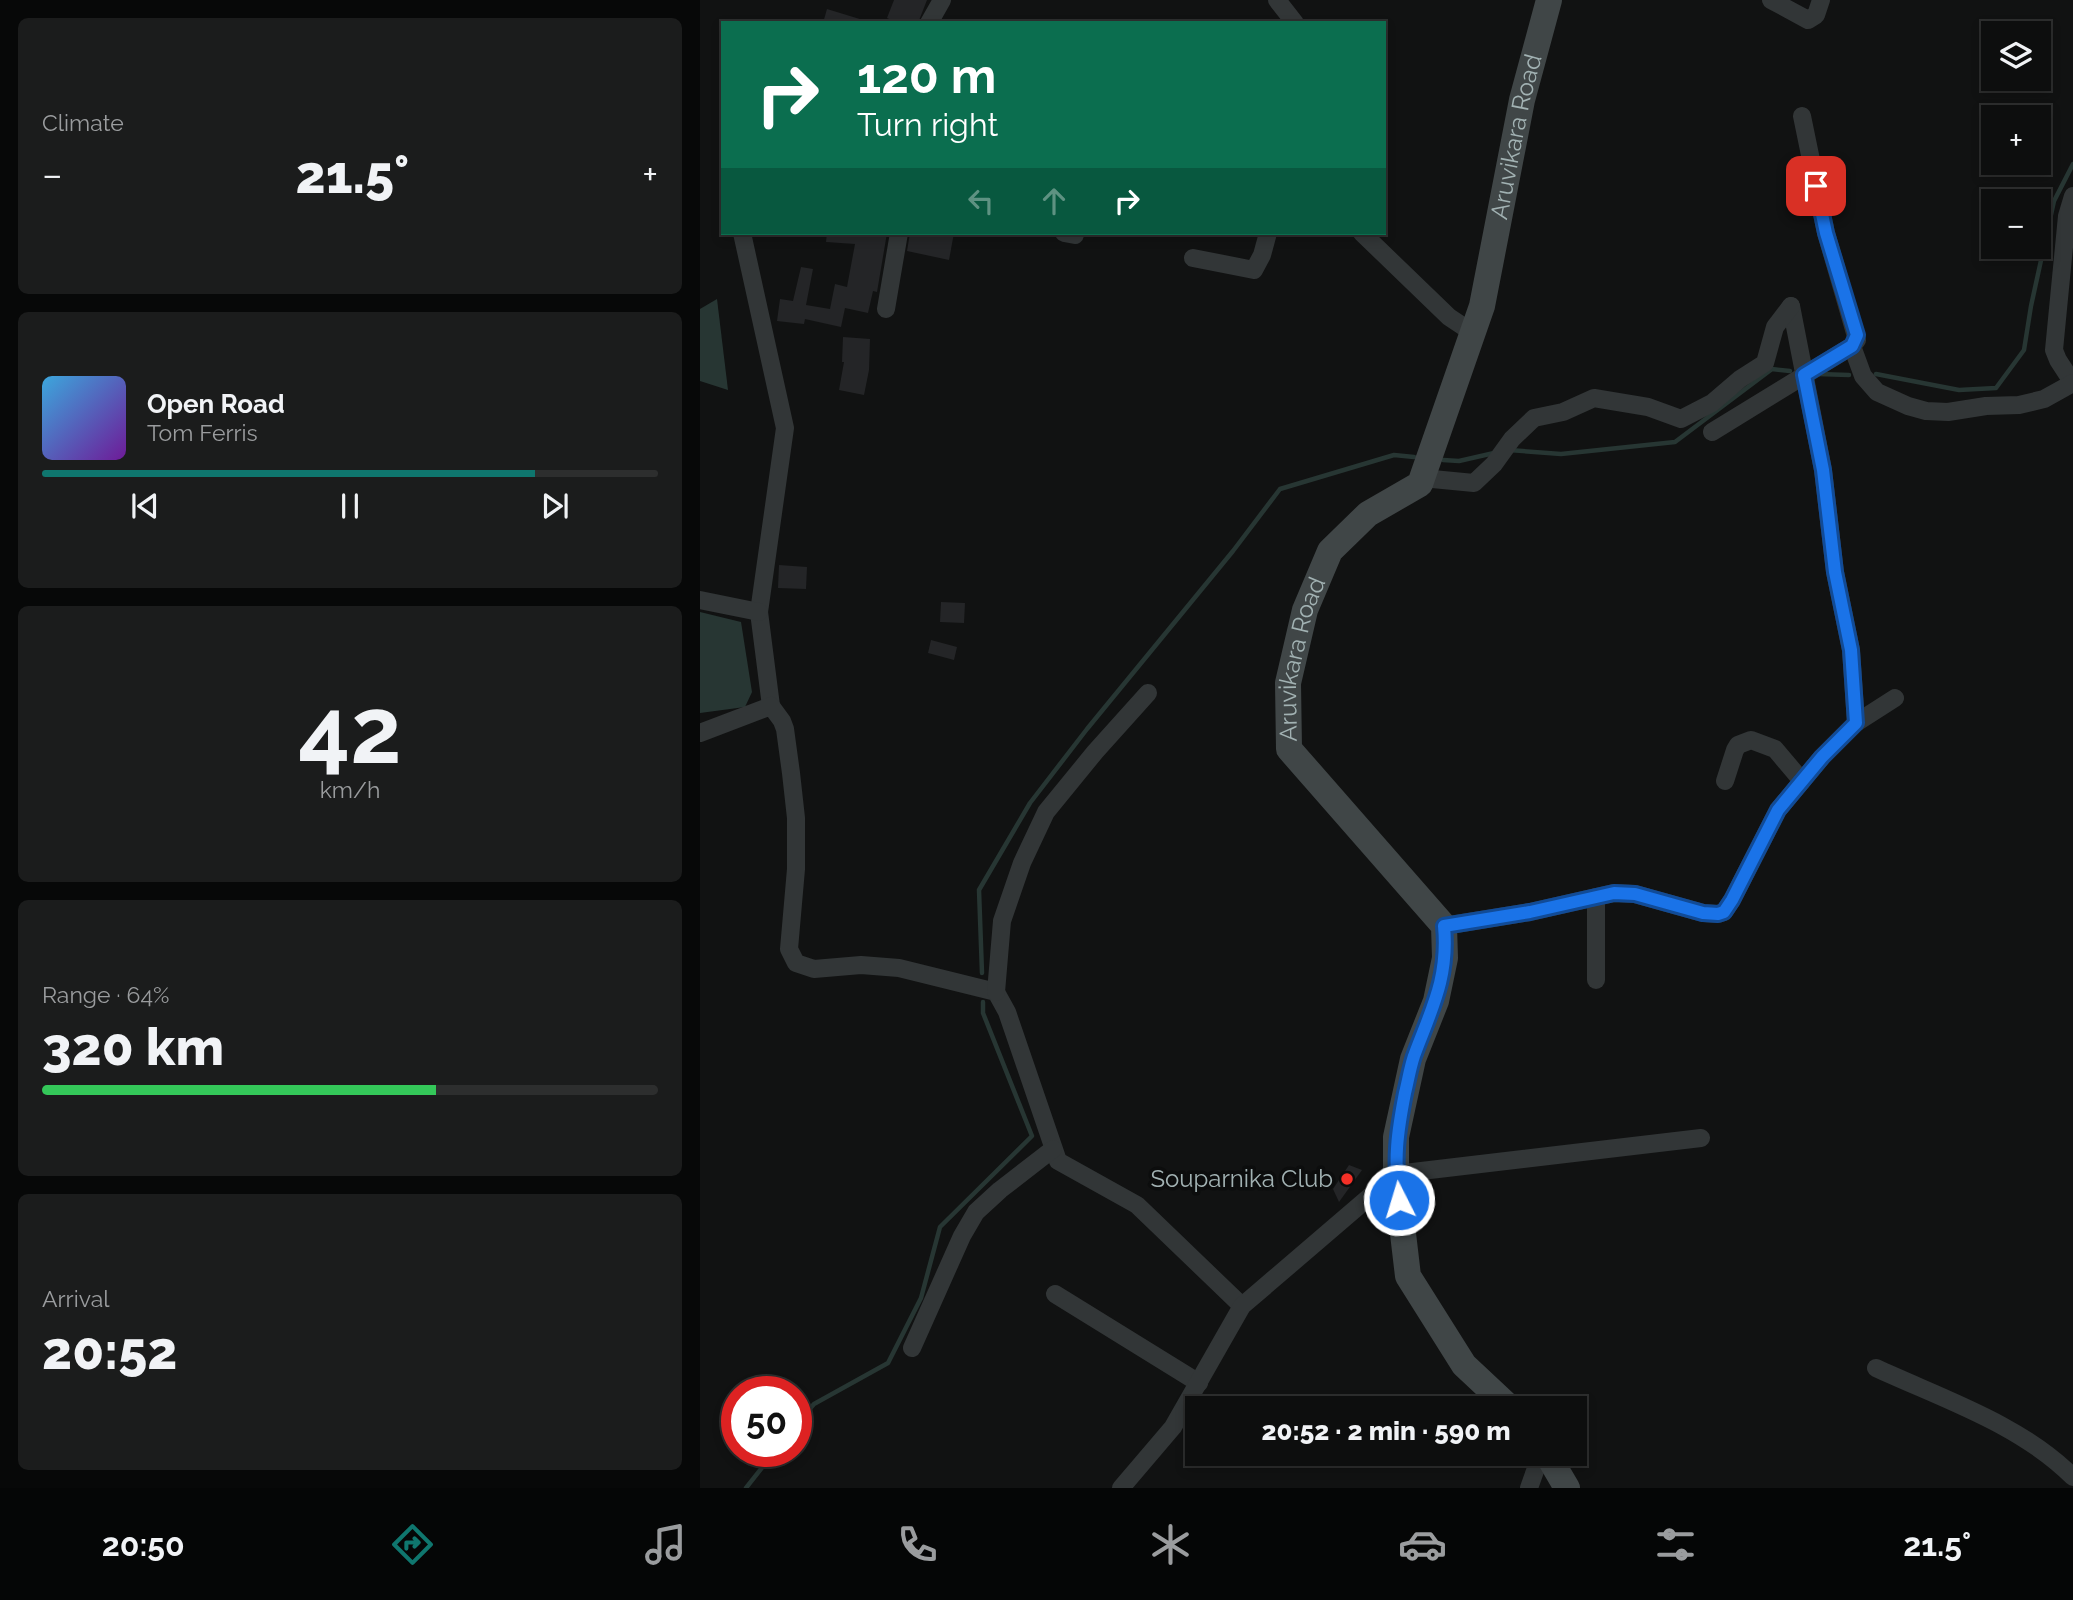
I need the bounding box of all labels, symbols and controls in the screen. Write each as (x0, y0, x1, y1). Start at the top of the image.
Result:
map controls (1981, 21, 2051, 259)
button: layers (1981, 21, 2051, 91)
text: 120 m (857, 47, 996, 104)
icon: right (742, 49, 833, 140)
street label: Aruvikara Road (1484, 51, 1548, 222)
button: + (1981, 105, 2051, 175)
text: Turn right (857, 106, 998, 143)
text: Climate (42, 109, 124, 136)
text: 21.5° (295, 144, 409, 205)
text: − (42, 152, 62, 197)
text: + (642, 152, 658, 197)
pin (1786, 156, 1846, 216)
icon: arrive (1797, 167, 1835, 205)
icon: left (962, 182, 1000, 220)
icon: ahead (1035, 182, 1073, 220)
icon: right (1108, 182, 1146, 220)
button: − (1981, 189, 2051, 259)
text: Open Road (147, 389, 285, 419)
text: Tom Ferris (147, 419, 258, 446)
icon: previous (126, 487, 164, 525)
icon: pause (331, 487, 369, 525)
icon: next (536, 487, 574, 525)
street label: Aruvikara Road (1273, 573, 1331, 742)
text: 42 (298, 677, 402, 784)
text: km/h (320, 776, 380, 803)
text: Range · 64% (42, 981, 169, 1008)
text: 320 km (42, 1016, 224, 1077)
position arrow (1362, 1163, 1436, 1237)
place label: Souparnika Club (1150, 1164, 1333, 1193)
marker: Souparnika Club (1339, 1171, 1355, 1187)
text: Arrival (42, 1285, 109, 1312)
text: 20:52 (42, 1320, 178, 1381)
speed limit sign: 50 (721, 1376, 812, 1467)
text: 20:52 · 2 min · 590 m (1262, 1416, 1510, 1446)
icon: directions (388, 1520, 437, 1569)
icon: music (641, 1520, 690, 1569)
icon: phone (893, 1520, 942, 1569)
icon: climate (1146, 1520, 1195, 1569)
icon: car (1398, 1520, 1447, 1569)
icon: filters (1651, 1520, 1700, 1569)
text: 20:50 (102, 1526, 185, 1563)
text: 21.5° (1903, 1526, 1971, 1563)

